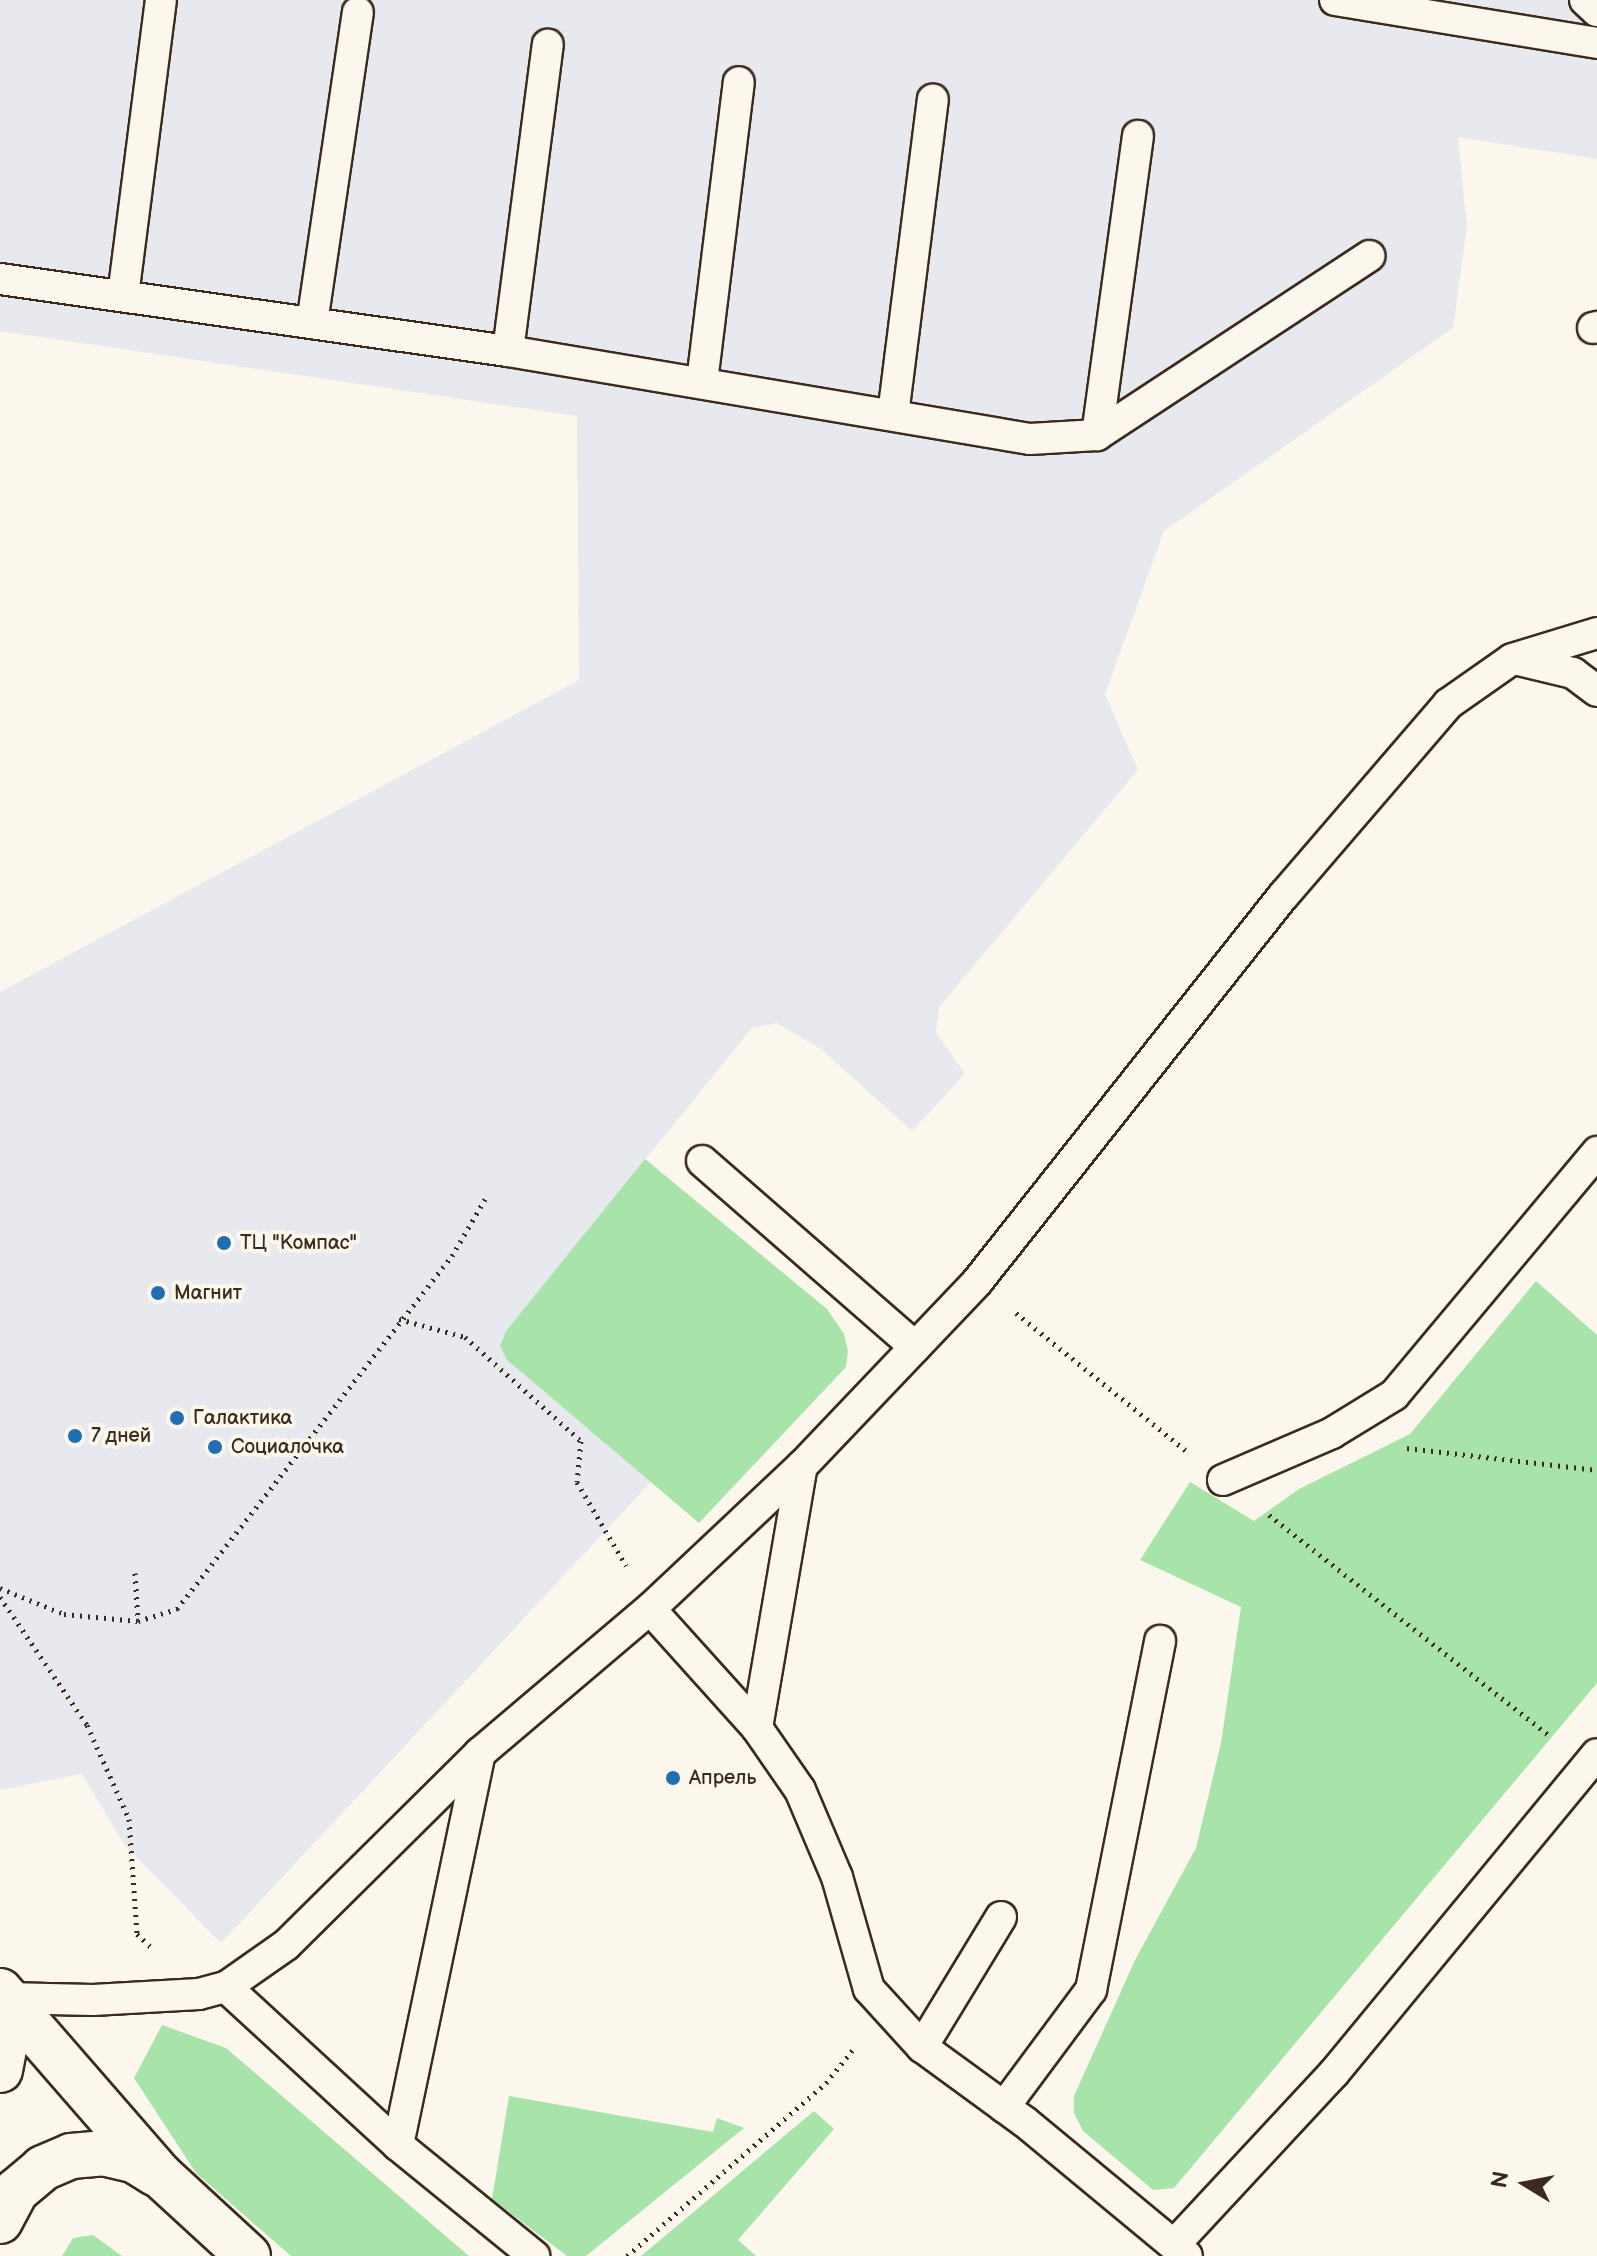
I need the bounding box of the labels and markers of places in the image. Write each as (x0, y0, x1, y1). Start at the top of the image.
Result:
place label: ТЦ "Компас" (240, 1231, 357, 1255)
marker: ТЦ "Компас" (215, 1234, 233, 1252)
place label: Магнит (174, 1281, 242, 1305)
marker: Магнит (149, 1284, 167, 1302)
place label: Галактика (193, 1406, 292, 1430)
marker: Галактика (168, 1409, 186, 1427)
place label: 7 дней (91, 1424, 152, 1448)
marker: 7 дней (66, 1427, 84, 1445)
place label: Социалочка (231, 1435, 344, 1459)
marker: Социалочка (206, 1438, 224, 1456)
place label: Апрель (689, 1766, 756, 1790)
marker: Апрель (664, 1769, 682, 1787)

